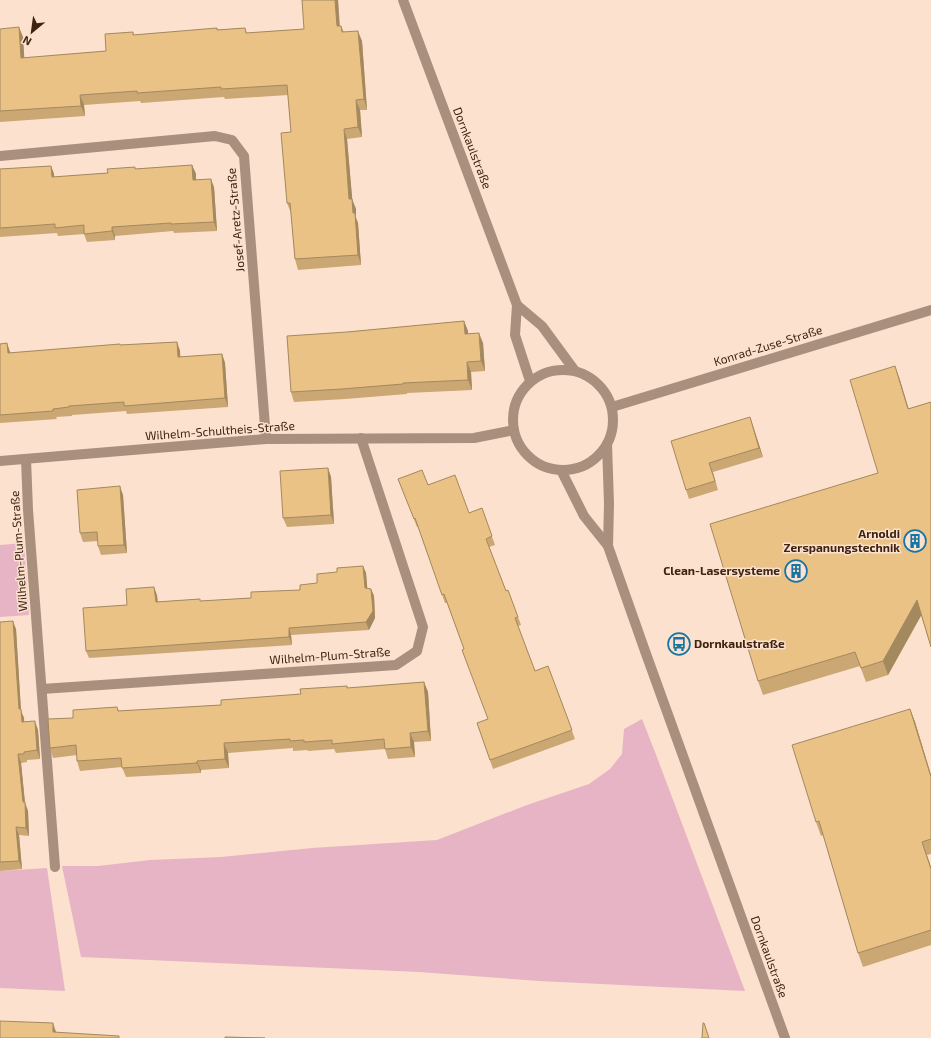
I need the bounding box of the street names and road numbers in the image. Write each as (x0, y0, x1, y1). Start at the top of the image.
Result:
street label: Dornkaulstraße (451, 105, 495, 190)
street label: Josef-Aretz-Straße (223, 167, 247, 273)
street label: Konrad-Zuse-Straße (712, 322, 824, 368)
street label: Wilhelm-Schultheis-Straße (145, 418, 295, 442)
street label: Wilhelm-Plum-Straße (7, 490, 29, 612)
street label: Wilhelm-Plum-Straße (269, 644, 391, 666)
street label: Dornkaulstraße (749, 914, 791, 1000)

